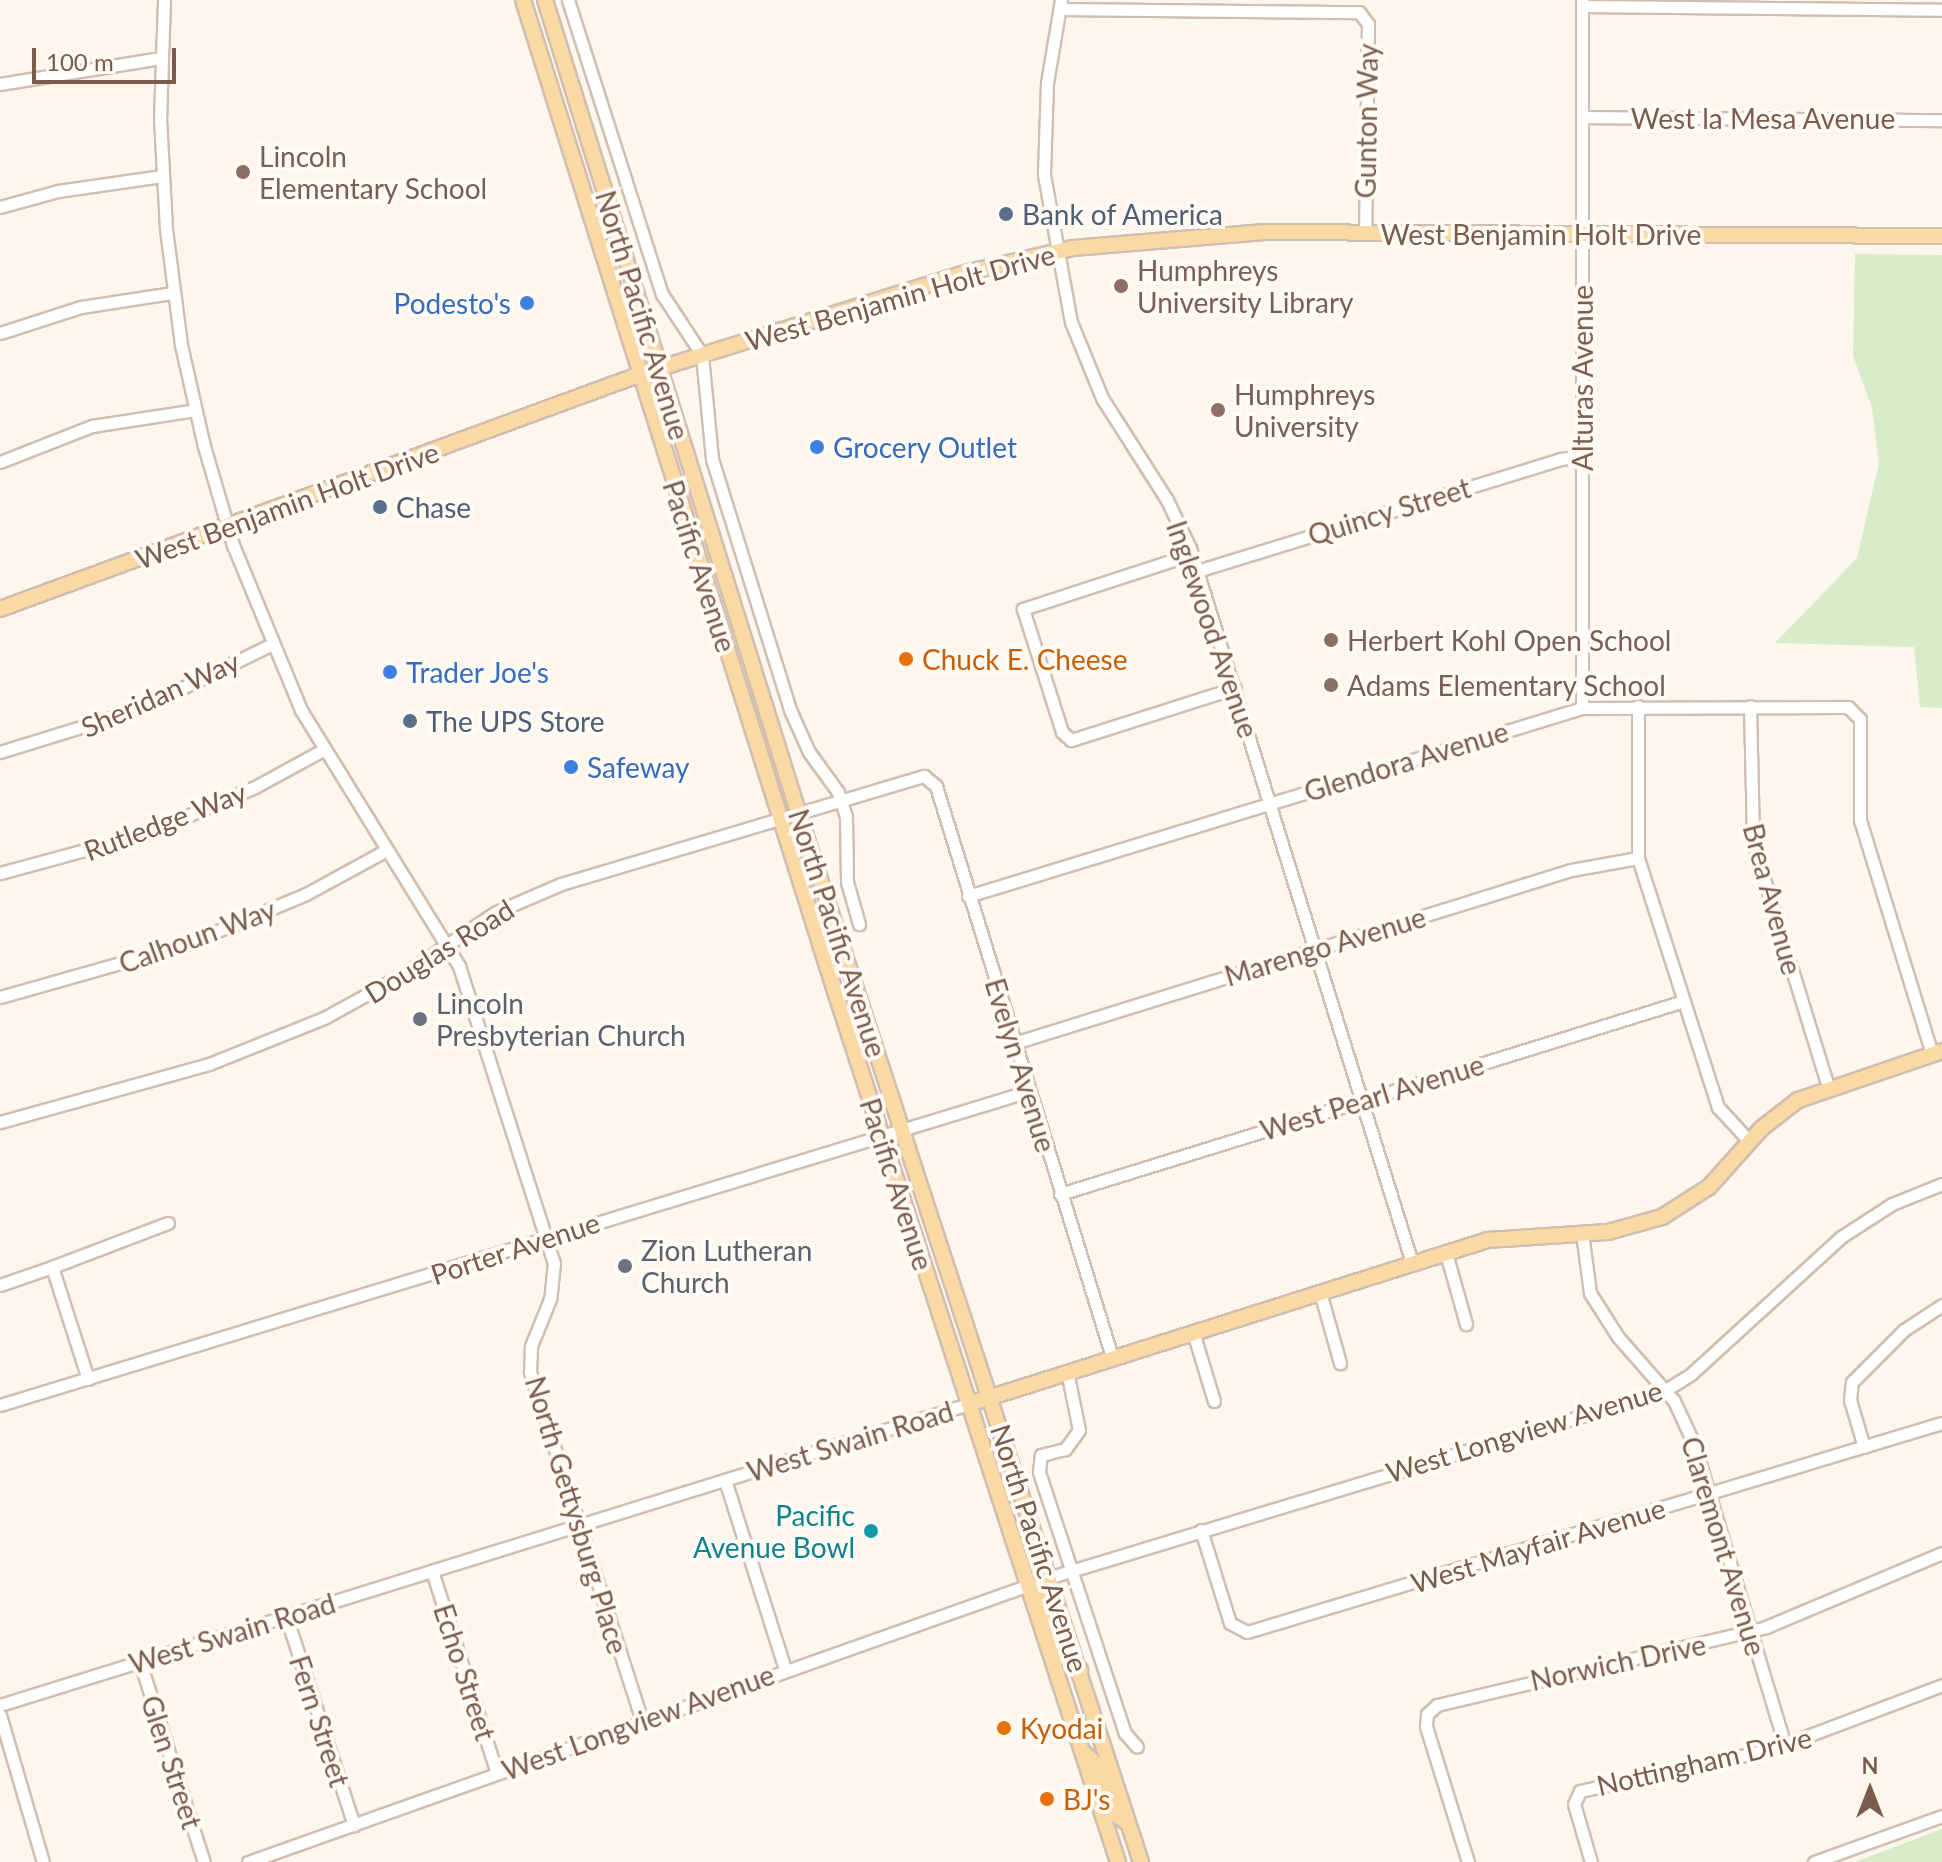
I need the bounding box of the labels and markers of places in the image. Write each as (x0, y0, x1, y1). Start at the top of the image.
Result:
place label: Lincoln Elementary School (259, 139, 488, 205)
marker: Lincoln Elementary School (234, 163, 252, 181)
place label: Bank of America (1022, 197, 1224, 231)
marker: Bank of America (997, 205, 1015, 223)
place label: Humphreys University Library (1137, 253, 1354, 319)
marker: Humphreys University Library (1112, 277, 1130, 295)
place label: Podesto's (394, 286, 511, 320)
marker: Podesto's (518, 294, 536, 312)
place label: Humphreys University (1234, 377, 1375, 443)
marker: Humphreys University (1209, 401, 1227, 419)
place label: Grocery Outlet (833, 430, 1018, 464)
marker: Grocery Outlet (808, 438, 826, 456)
place label: Chase (396, 490, 471, 524)
marker: Chase (371, 498, 389, 516)
place label: Herbert Kohl Open School (1347, 623, 1671, 657)
marker: Herbert Kohl Open School (1322, 631, 1340, 649)
place label: Chuck E. Cheese (922, 642, 1127, 676)
marker: Chuck E. Cheese (897, 650, 915, 668)
place label: Trader Joe's (406, 655, 550, 689)
marker: Trader Joe's (381, 663, 399, 681)
place label: Adams Elementary School (1347, 668, 1666, 702)
marker: Adams Elementary School (1322, 676, 1340, 694)
place label: The UPS Store (426, 704, 604, 738)
marker: The UPS Store (401, 712, 419, 730)
place label: Safeway (587, 750, 690, 784)
marker: Safeway (562, 758, 580, 776)
place label: Lincoln Presbyterian Church (436, 986, 686, 1052)
marker: Lincoln Presbyterian Church (411, 1010, 429, 1028)
place label: Zion Lutheran Church (641, 1233, 812, 1299)
marker: Zion Lutheran Church (616, 1257, 634, 1275)
place label: Pacific Avenue Bowl (693, 1498, 855, 1564)
marker: Pacific Avenue Bowl (862, 1522, 880, 1540)
place label: Kyodai (1020, 1711, 1103, 1745)
marker: Kyodai (995, 1719, 1013, 1737)
place label: BJ's (1063, 1782, 1110, 1816)
marker: BJ's (1038, 1790, 1056, 1808)

